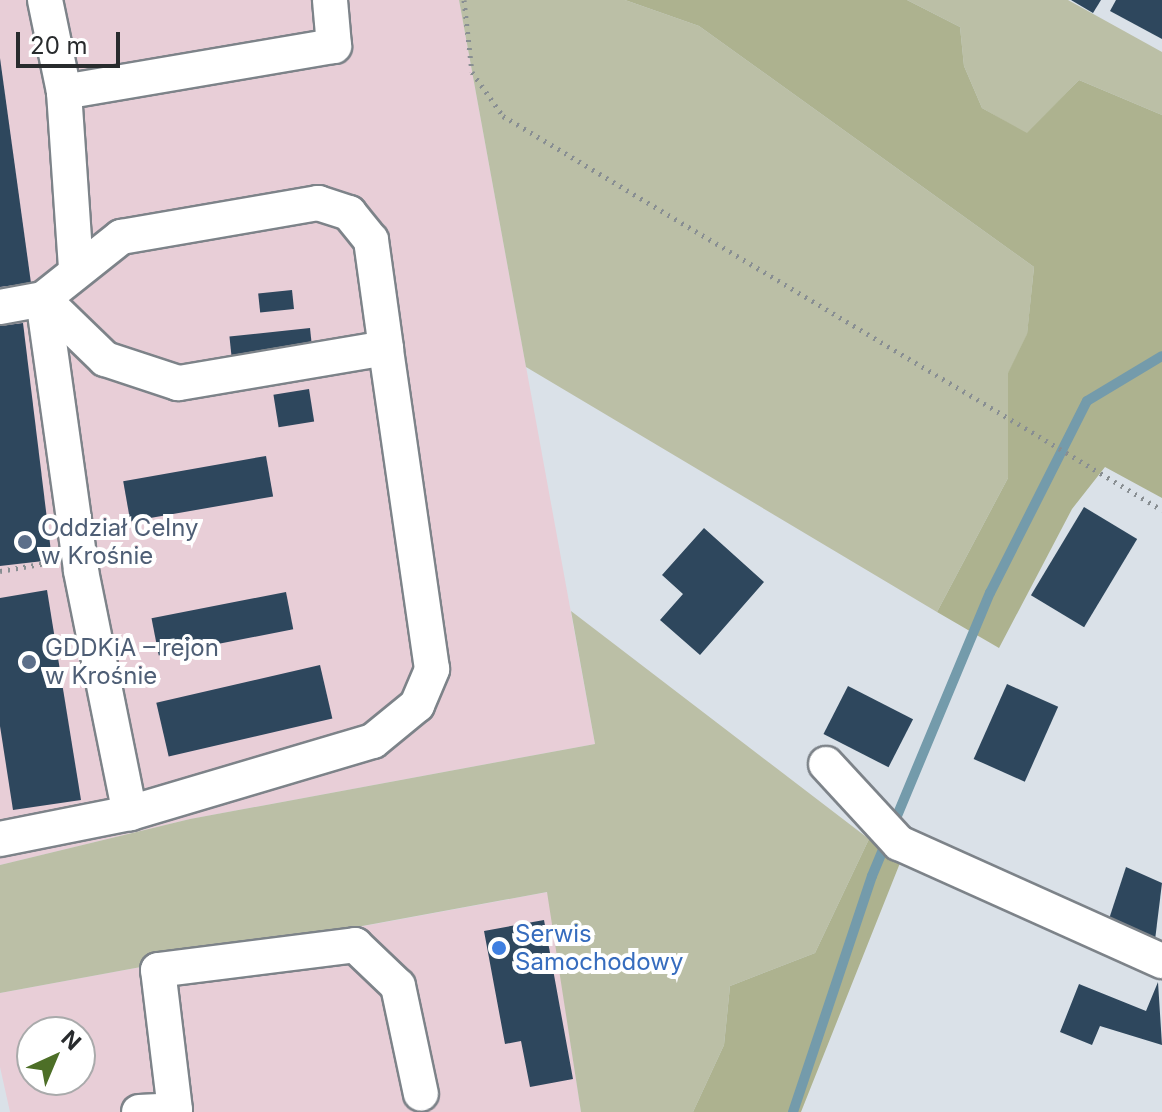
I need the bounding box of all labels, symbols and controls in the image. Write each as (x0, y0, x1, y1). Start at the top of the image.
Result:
scale bar (20, 16, 124, 66)
text: 20 m (30, 31, 88, 60)
place label: Oddział Celny w Krośnie (41, 514, 198, 570)
marker: Oddział Celny w Krośnie (16, 533, 34, 551)
place label: GDDKiA – rejon w Krośnie (45, 634, 219, 690)
marker: GDDKiA – rejon w Krośnie (20, 653, 38, 671)
place label: Serwis Samochodowy (515, 920, 683, 976)
marker: Serwis Samochodowy (490, 939, 508, 957)
north arrow (16, 1016, 96, 1096)
text: N (56, 1025, 86, 1055)

